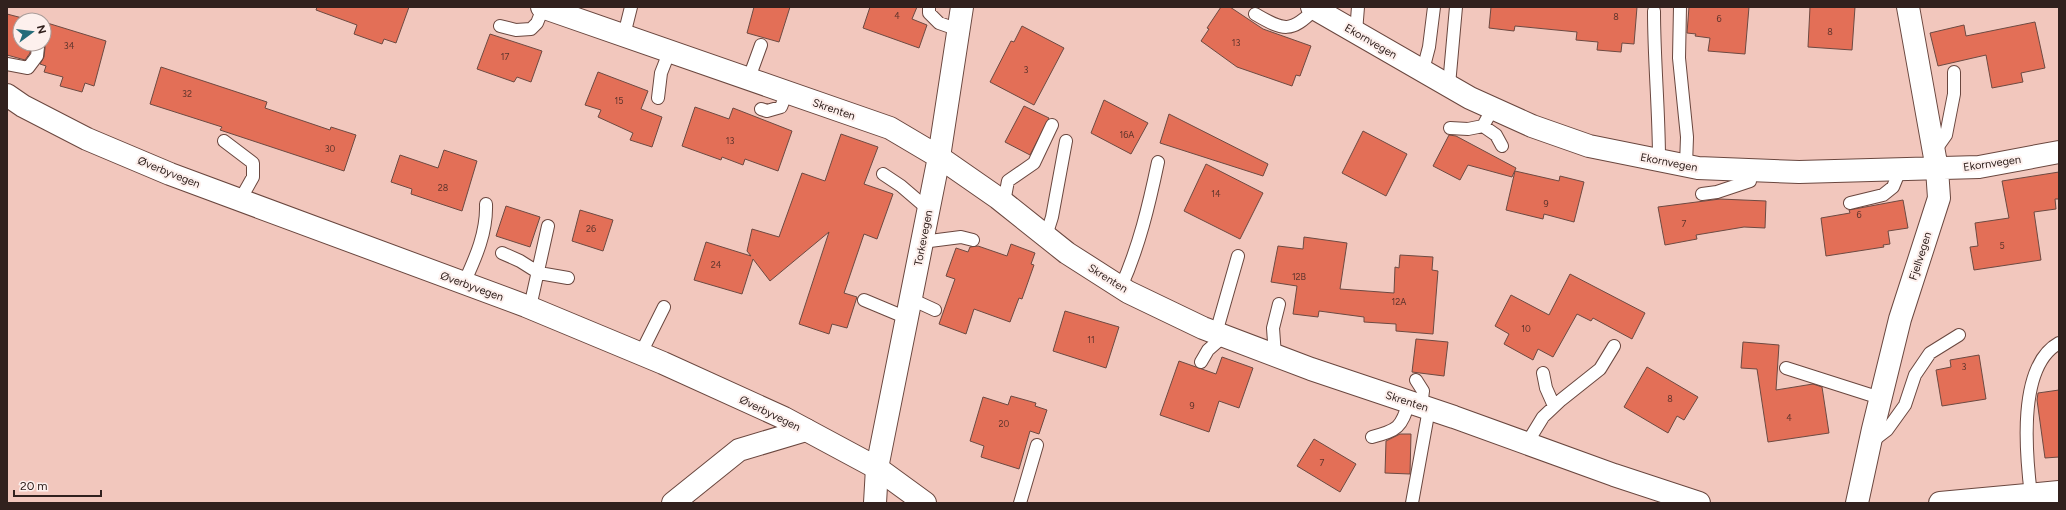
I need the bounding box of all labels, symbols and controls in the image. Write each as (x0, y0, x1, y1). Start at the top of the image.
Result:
house number: 4 (894, 10, 900, 21)
house number: 8 (1613, 11, 1619, 22)
north arrow (12, 12, 52, 52)
house number: 6 (1716, 13, 1722, 24)
street label: Ekornvegen (1342, 21, 1399, 62)
text: N (34, 24, 49, 35)
house number: 8 (1827, 26, 1833, 37)
house number: 13 (1232, 37, 1240, 48)
house number: 34 (64, 40, 75, 51)
house number: 17 (501, 51, 509, 62)
house number: 3 (1024, 64, 1029, 75)
house number: 32 (182, 88, 192, 99)
house number: 15 (615, 95, 623, 106)
street label: Skrenten (811, 96, 857, 123)
house number: 16A (1120, 129, 1134, 140)
house number: 13 (726, 135, 734, 146)
house number: 30 (325, 143, 336, 154)
street label: Ekornvegen (1639, 151, 1699, 174)
street label: Ekornvegen (1962, 153, 2022, 174)
street label: Øverbyvegen (136, 154, 202, 191)
house number: 28 (438, 182, 449, 193)
house number: 14 (1211, 188, 1221, 199)
house number: 9 (1543, 198, 1549, 209)
street label: Torkevegen (912, 209, 935, 267)
house number: 6 (1856, 209, 1862, 220)
house number: 7 (1682, 218, 1687, 229)
house number: 26 (586, 223, 596, 234)
street label: Fjellvegen (1907, 230, 1934, 282)
house number: 5 (1999, 240, 2005, 251)
house number: 24 (711, 259, 722, 270)
street label: Skrenten (1086, 261, 1130, 296)
street label: Øverbyvegen (438, 269, 505, 304)
house number: 12B (1292, 271, 1307, 282)
house number: 12A (1392, 296, 1406, 307)
house number: 10 (1521, 323, 1531, 334)
house number: 11 (1087, 334, 1095, 345)
house number: 3 (1962, 361, 1967, 372)
street label: Skrenten (1384, 388, 1430, 414)
street label: Øverbyvegen (737, 393, 802, 434)
house number: 8 (1667, 393, 1673, 404)
house number: 9 (1189, 400, 1195, 411)
house number: 4 (1786, 412, 1792, 423)
house number: 20 (999, 418, 1010, 429)
house number: 7 (1320, 457, 1325, 468)
scale bar (14, 472, 101, 498)
text: 20 m (20, 479, 48, 493)

